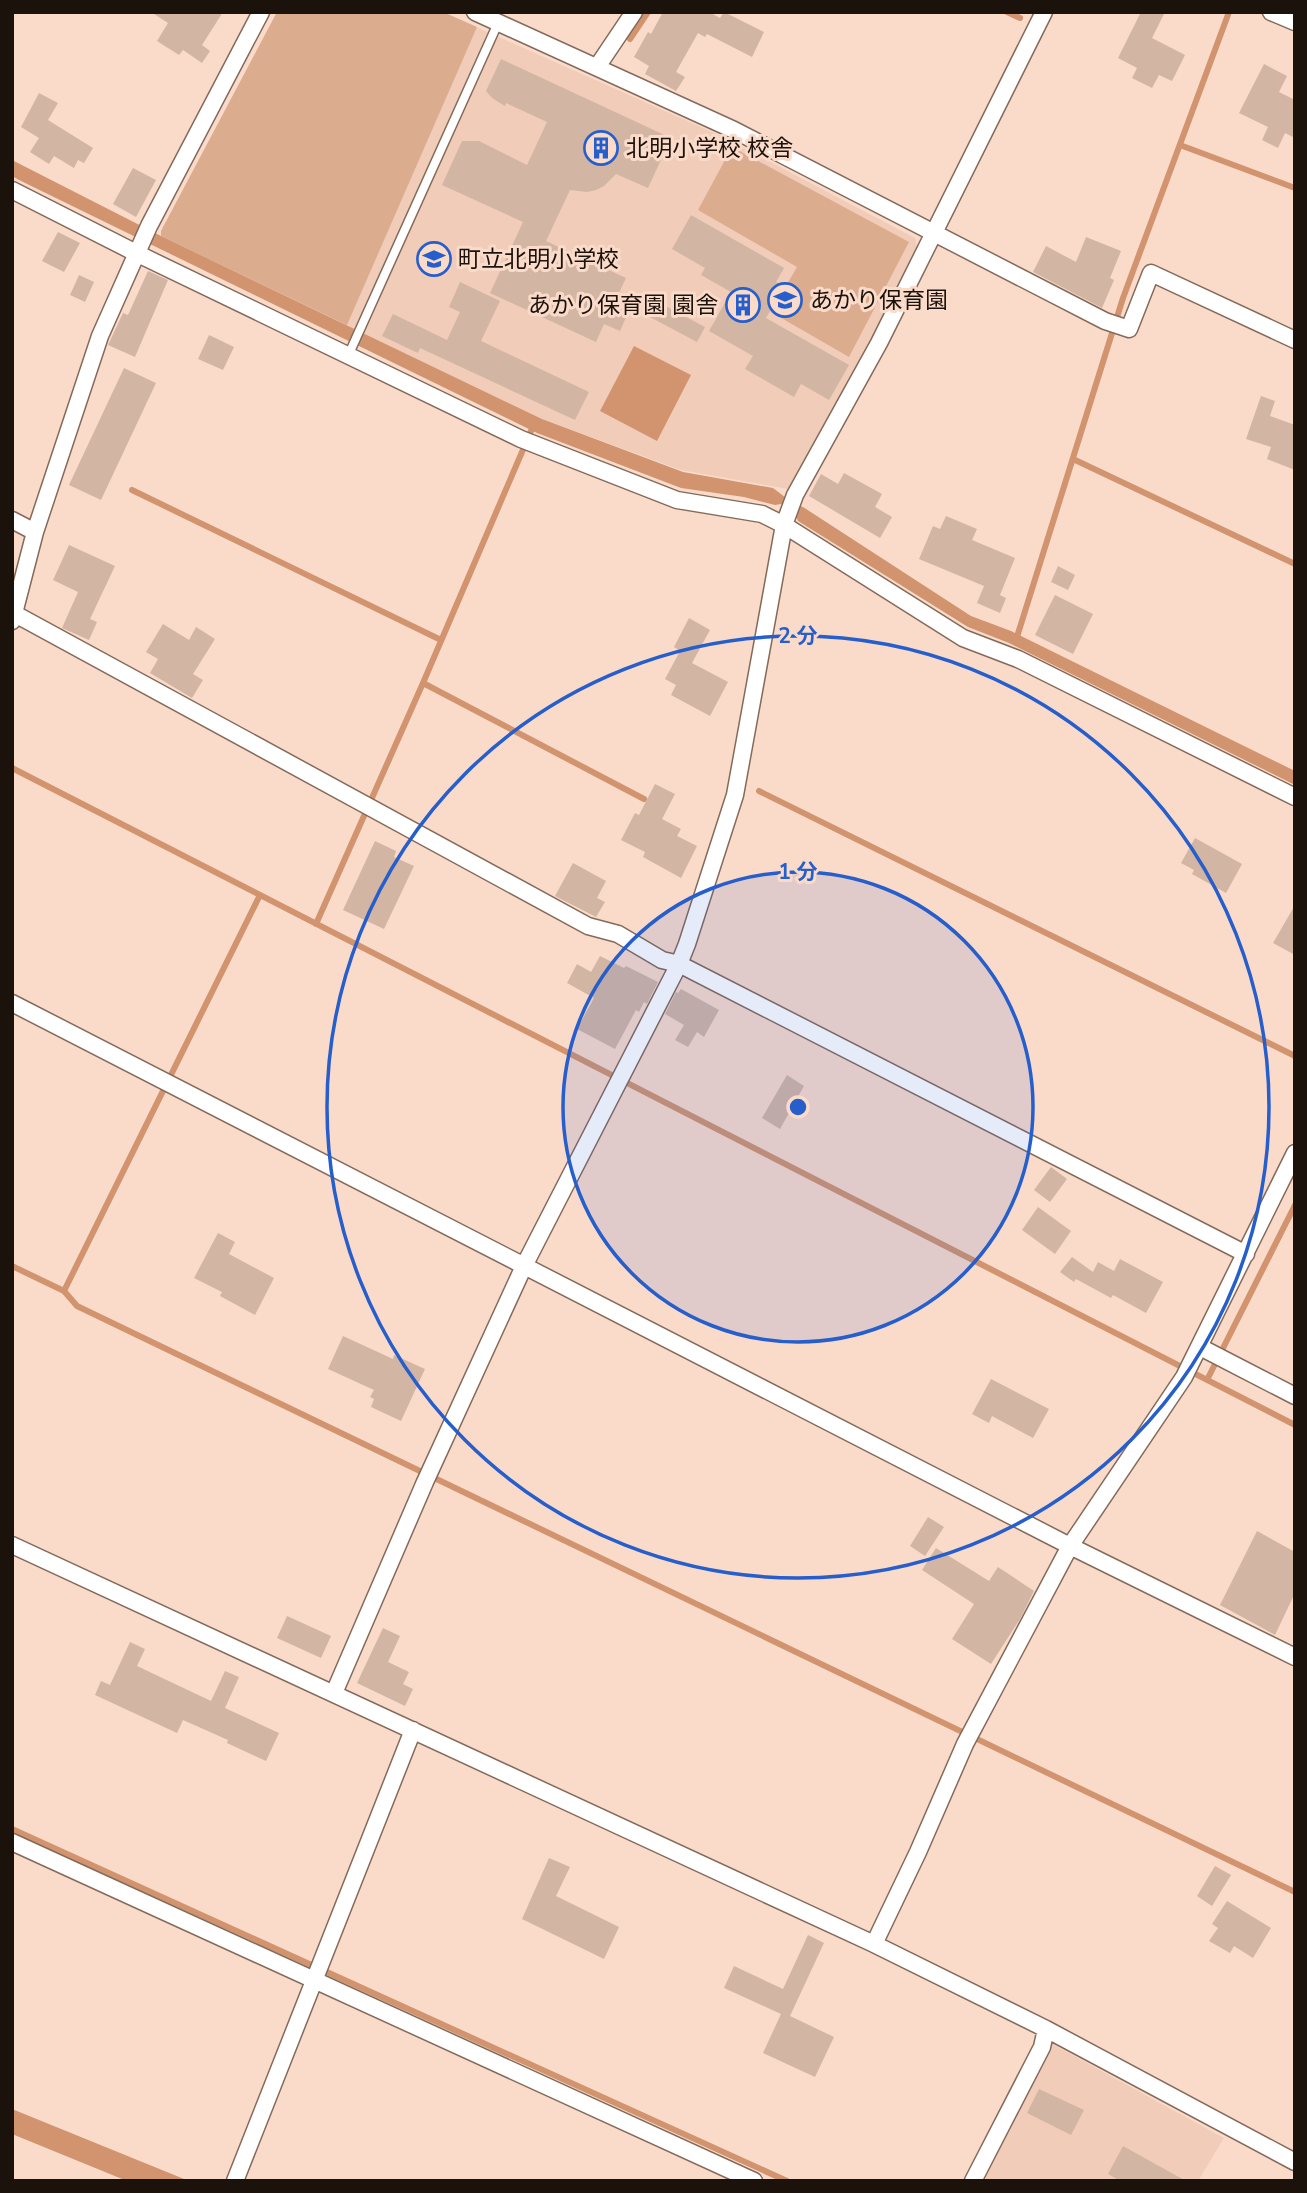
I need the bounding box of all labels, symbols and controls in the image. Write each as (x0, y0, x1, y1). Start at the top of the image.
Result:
building icon: 北明小学校 校舎 (582, 129, 620, 167)
place label: 北明小学校 校舎 (626, 133, 793, 164)
school or university icon: 町立北明小学校 (415, 240, 453, 278)
place label: 町立北明小学校 (458, 244, 619, 275)
school or university icon: あかり保育園 (766, 281, 804, 319)
place label: あかり保育園 (810, 285, 948, 316)
building icon: あかり保育園 園舎 (724, 286, 762, 324)
place label: あかり保育園 園舎 (528, 290, 718, 321)
text: 2 分 (778, 622, 818, 650)
text: 1 分 (778, 858, 818, 886)
centre of rings (786, 1095, 810, 1119)

